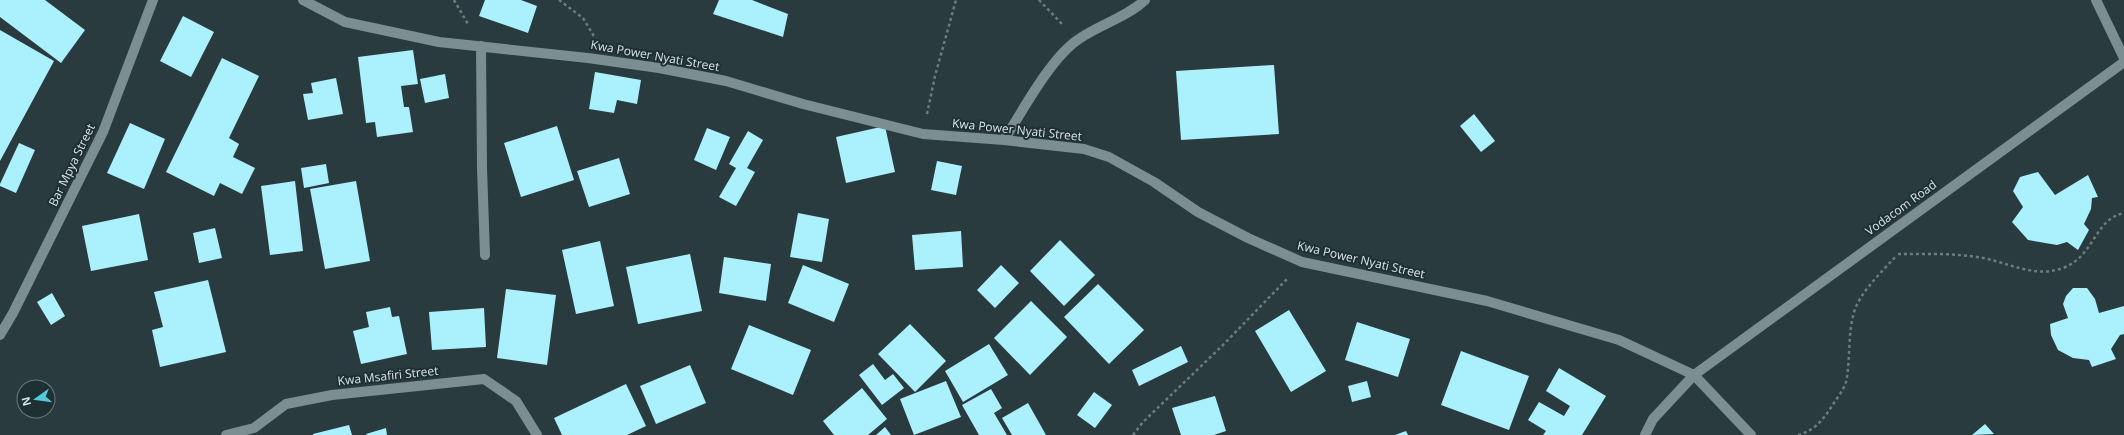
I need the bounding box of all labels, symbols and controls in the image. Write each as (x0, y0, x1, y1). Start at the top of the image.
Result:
street label: Kwa Power Nyati Street (589, 36, 721, 75)
street label: Kwa Power Nyati Street (951, 114, 1083, 145)
street label: Bar Mpya Street (44, 121, 99, 209)
street label: Vodacom Road (1862, 176, 1940, 239)
street label: Kwa Power Nyati Street (1296, 237, 1427, 282)
street label: Kwa Msafiri Street (337, 362, 439, 389)
north arrow (16, 379, 56, 419)
text: N (17, 395, 34, 408)

